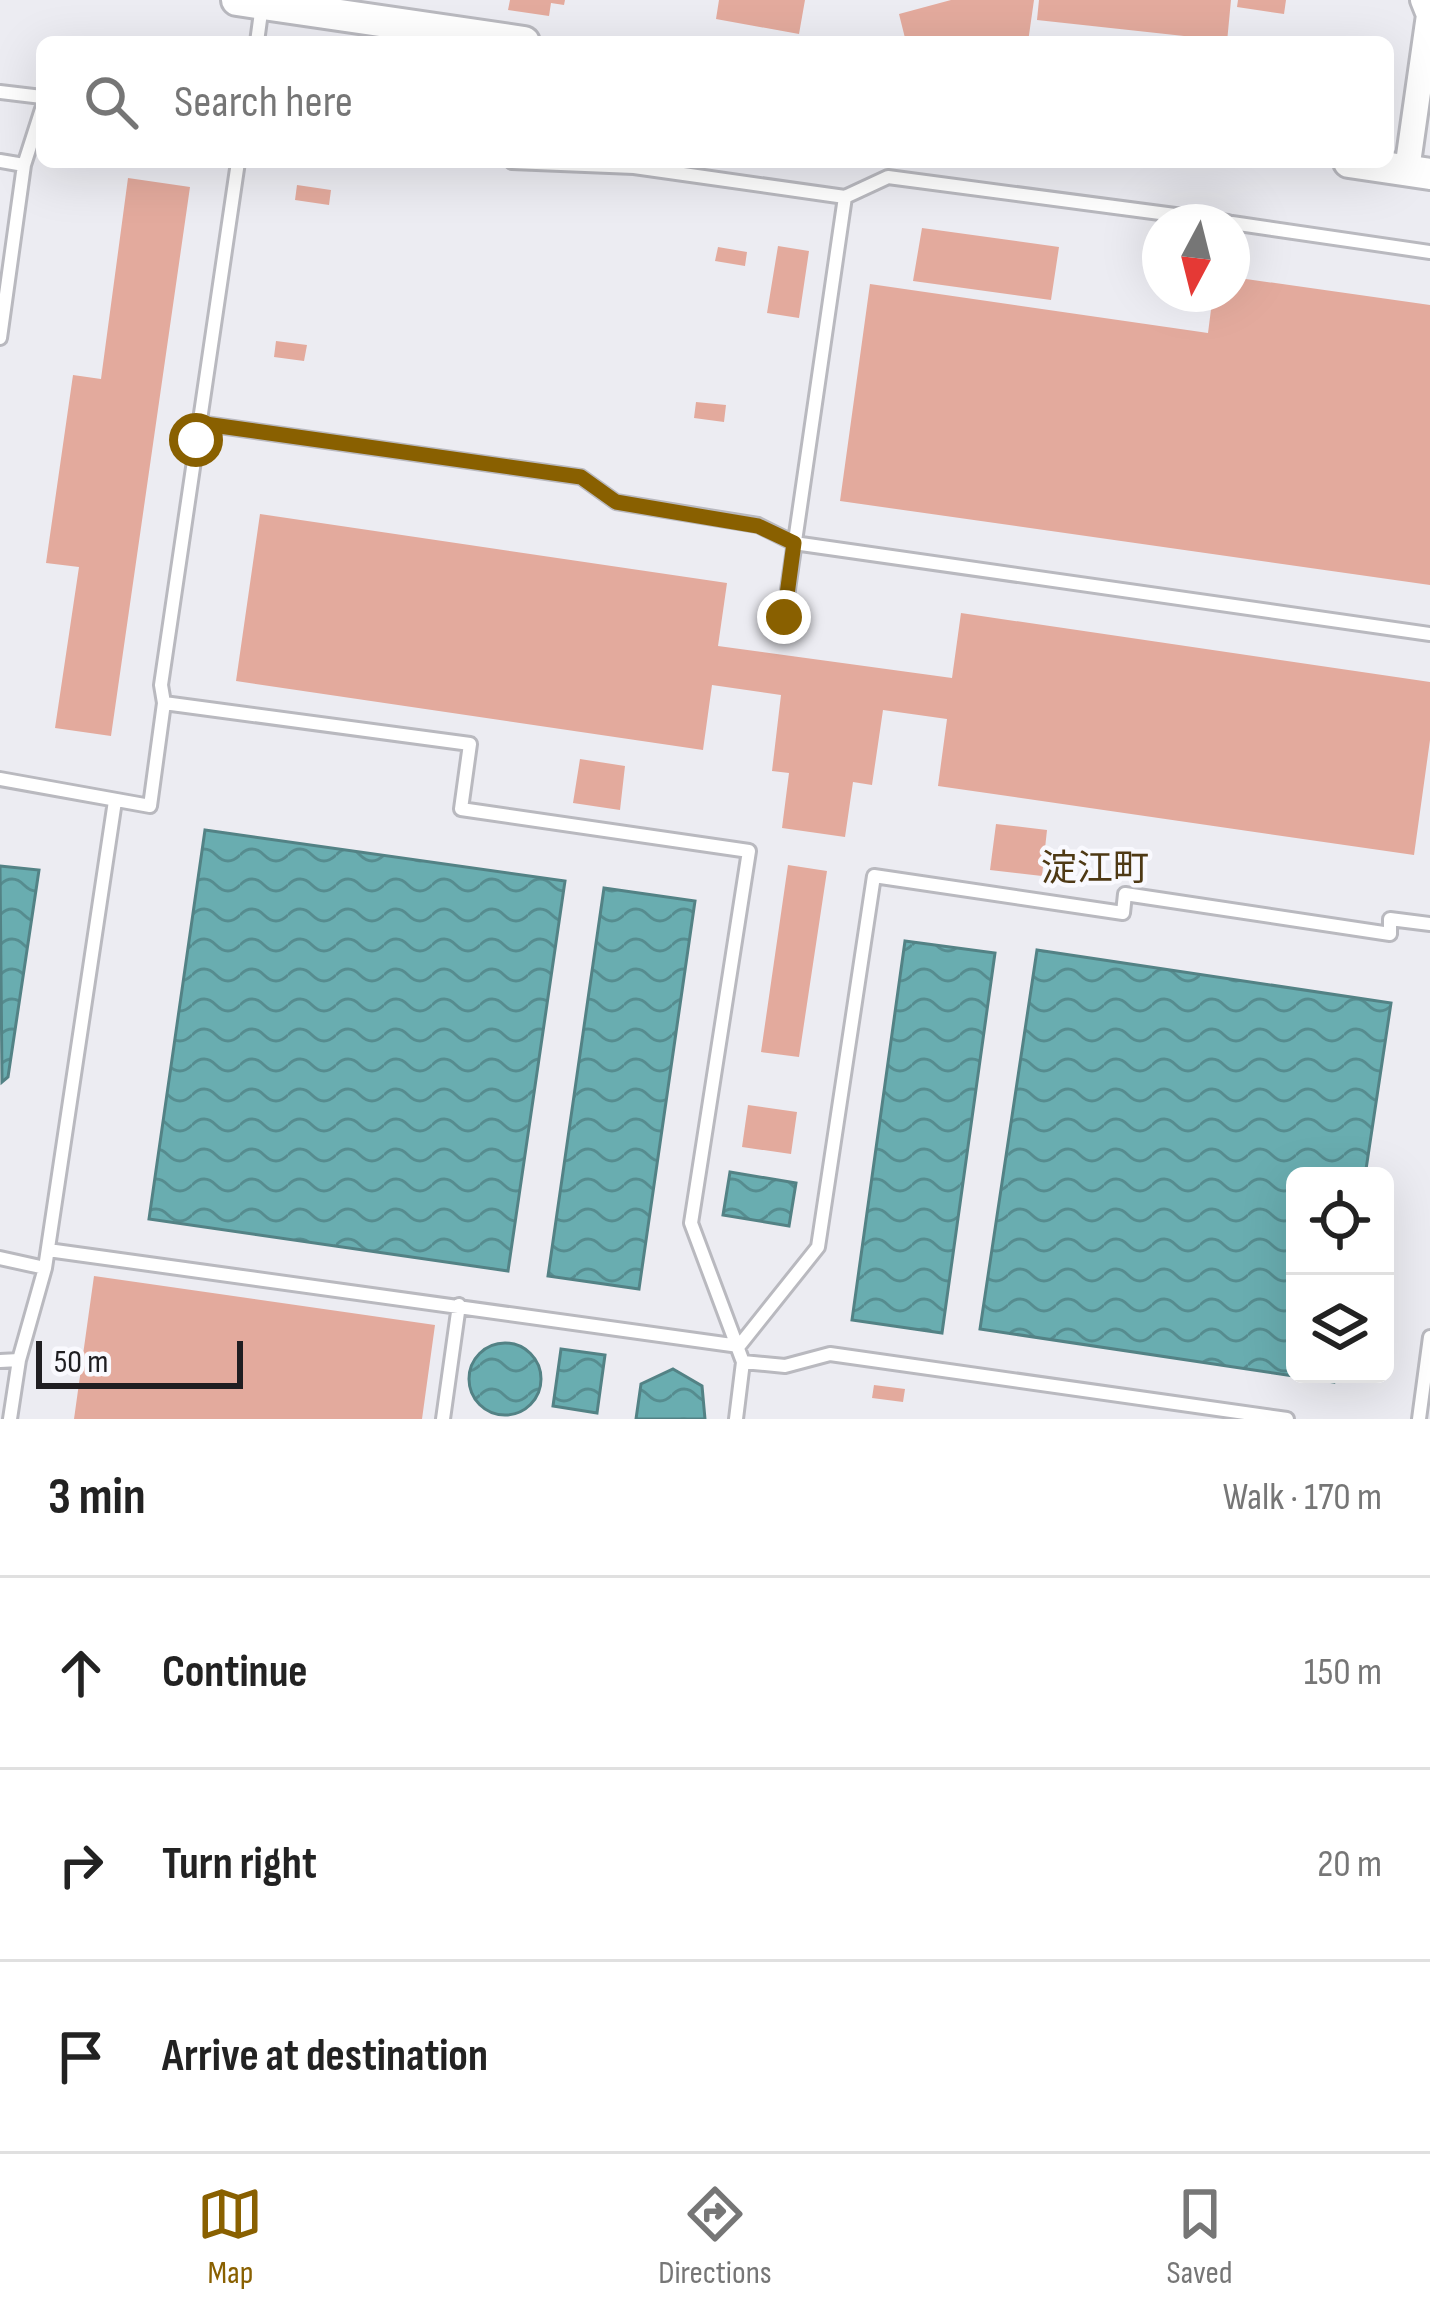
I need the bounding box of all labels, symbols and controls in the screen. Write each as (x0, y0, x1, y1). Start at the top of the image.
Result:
search box (36, 36, 1394, 168)
icon: search (78, 69, 144, 135)
text: Search here (174, 75, 353, 130)
north arrow (1142, 204, 1250, 312)
route start (169, 413, 223, 467)
route end (757, 590, 811, 644)
district label: 淀江町 (1041, 848, 1149, 891)
map controls (1286, 1167, 1394, 1383)
button: locate (1286, 1167, 1394, 1275)
button: layers (1286, 1275, 1394, 1383)
scale bar (36, 1335, 243, 1388)
text: 50 m (54, 1342, 108, 1382)
text: 3 min (48, 1467, 146, 1528)
text: Walk · 170 m (1223, 1474, 1382, 1521)
icon: ahead (48, 1640, 114, 1706)
text: Continue (162, 1645, 308, 1700)
text: 150 m (1304, 1649, 1382, 1696)
icon: right (48, 1832, 114, 1898)
text: Turn right (162, 1837, 317, 1892)
text: 20 m (1317, 1841, 1382, 1888)
icon: arrive (48, 2024, 114, 2090)
text: Arrive at destination (162, 2029, 488, 2084)
tab: Map (197, 2181, 263, 2293)
tab: Directions (658, 2181, 772, 2293)
tab: Saved (1166, 2181, 1233, 2293)

